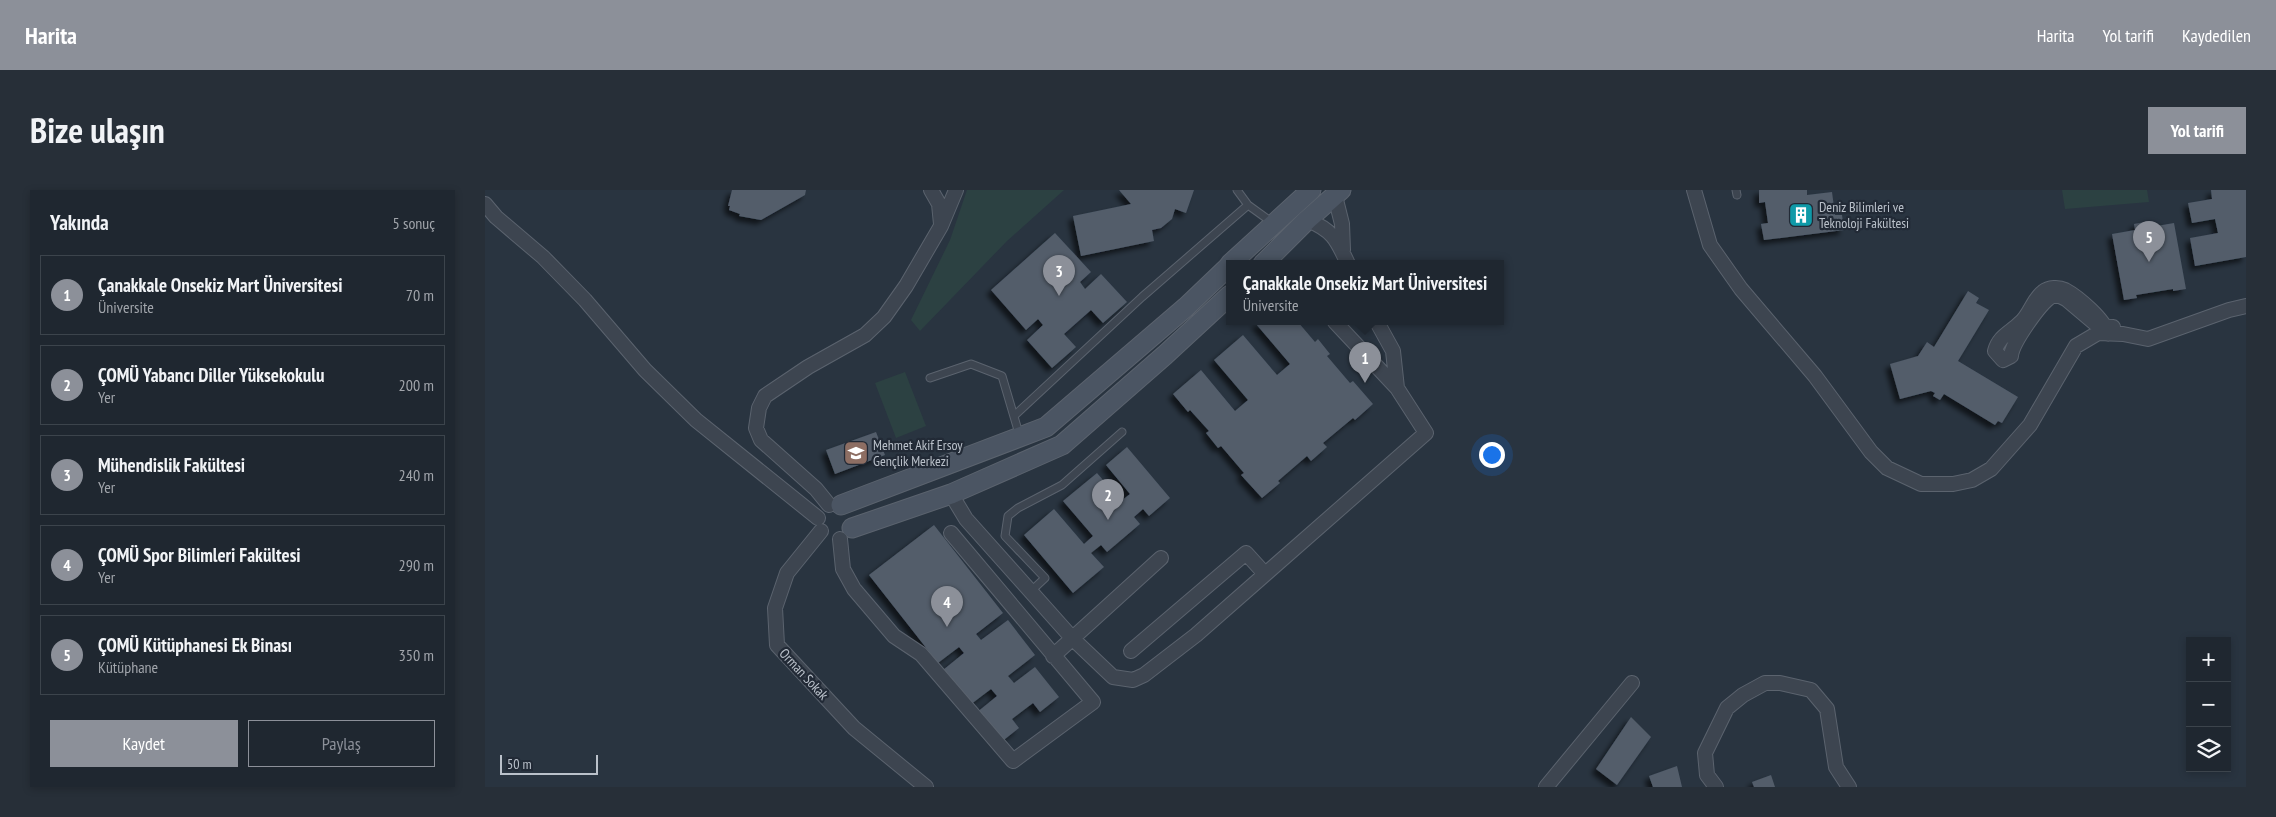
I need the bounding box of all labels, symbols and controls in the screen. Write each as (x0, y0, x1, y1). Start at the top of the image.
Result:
text: Harita (25, 20, 77, 51)
text: Harita (2037, 24, 2075, 47)
text: Yol tarifi (2103, 24, 2154, 47)
text: Kaydedilen (2182, 24, 2251, 47)
text: Bize ulaşın (30, 107, 165, 153)
button: Yol tarifi (2148, 107, 2246, 154)
place label: Deniz Bilimleri ve Teknoloji Fakültesi (1819, 198, 1909, 232)
building icon: Deniz Bilimleri ve Teknoloji Fakültesi (1788, 202, 1814, 228)
text: Yakında (50, 209, 109, 236)
text: 5 sonuç (392, 213, 435, 233)
pin: 5 (2133, 221, 2165, 262)
pin: 3 (1043, 255, 1075, 296)
popup (1226, 260, 1504, 325)
text: Çanakkale Onsekiz Mart Üniversitesi (1243, 271, 1487, 295)
text: Çanakkale Onsekiz Mart Üniversitesi (98, 273, 342, 297)
text: 1 (63, 285, 71, 305)
text: 70 m (406, 285, 434, 305)
text: Üniversite (1243, 295, 1299, 315)
text: Üniversite (98, 297, 154, 317)
pin: 1 (1349, 342, 1381, 383)
text: ÇOMÜ Yabancı Diller Yüksekokulu (98, 363, 324, 387)
text: 2 (63, 375, 71, 395)
text: 200 m (399, 375, 434, 395)
text: Yer (98, 387, 115, 407)
place label: Mehmet Akif Ersoy Gençlik Merkezi (873, 436, 963, 470)
school or university icon: Mehmet Akif Ersoy Gençlik Merkezi (843, 440, 869, 466)
your location (1479, 442, 1505, 468)
text: Mühendislik Fakültesi (98, 453, 245, 477)
text: 3 (63, 465, 71, 485)
text: 240 m (399, 465, 434, 485)
text: Yer (98, 477, 115, 497)
pin: 2 (1092, 479, 1124, 520)
text: ÇOMÜ Spor Bilimleri Fakültesi (98, 543, 301, 567)
text: 4 (63, 555, 71, 575)
text: 290 m (399, 555, 434, 575)
text: Yer (98, 567, 115, 587)
pin: 4 (931, 586, 963, 627)
text: ÇOMÜ Kütüphanesi Ek Binası (98, 633, 292, 657)
map controls (2186, 637, 2231, 772)
button: + (2186, 637, 2231, 682)
text: 5 (63, 645, 71, 665)
text: 350 m (399, 645, 434, 665)
street label: Orman Sokak (776, 645, 833, 704)
text: Kütüphane (98, 657, 158, 677)
button: − (2186, 682, 2231, 727)
button: Kaydet (50, 720, 238, 767)
button: Paylaş (248, 720, 435, 767)
button: layers (2186, 727, 2231, 772)
scale bar (500, 752, 597, 775)
text: 50 m (507, 755, 532, 773)

